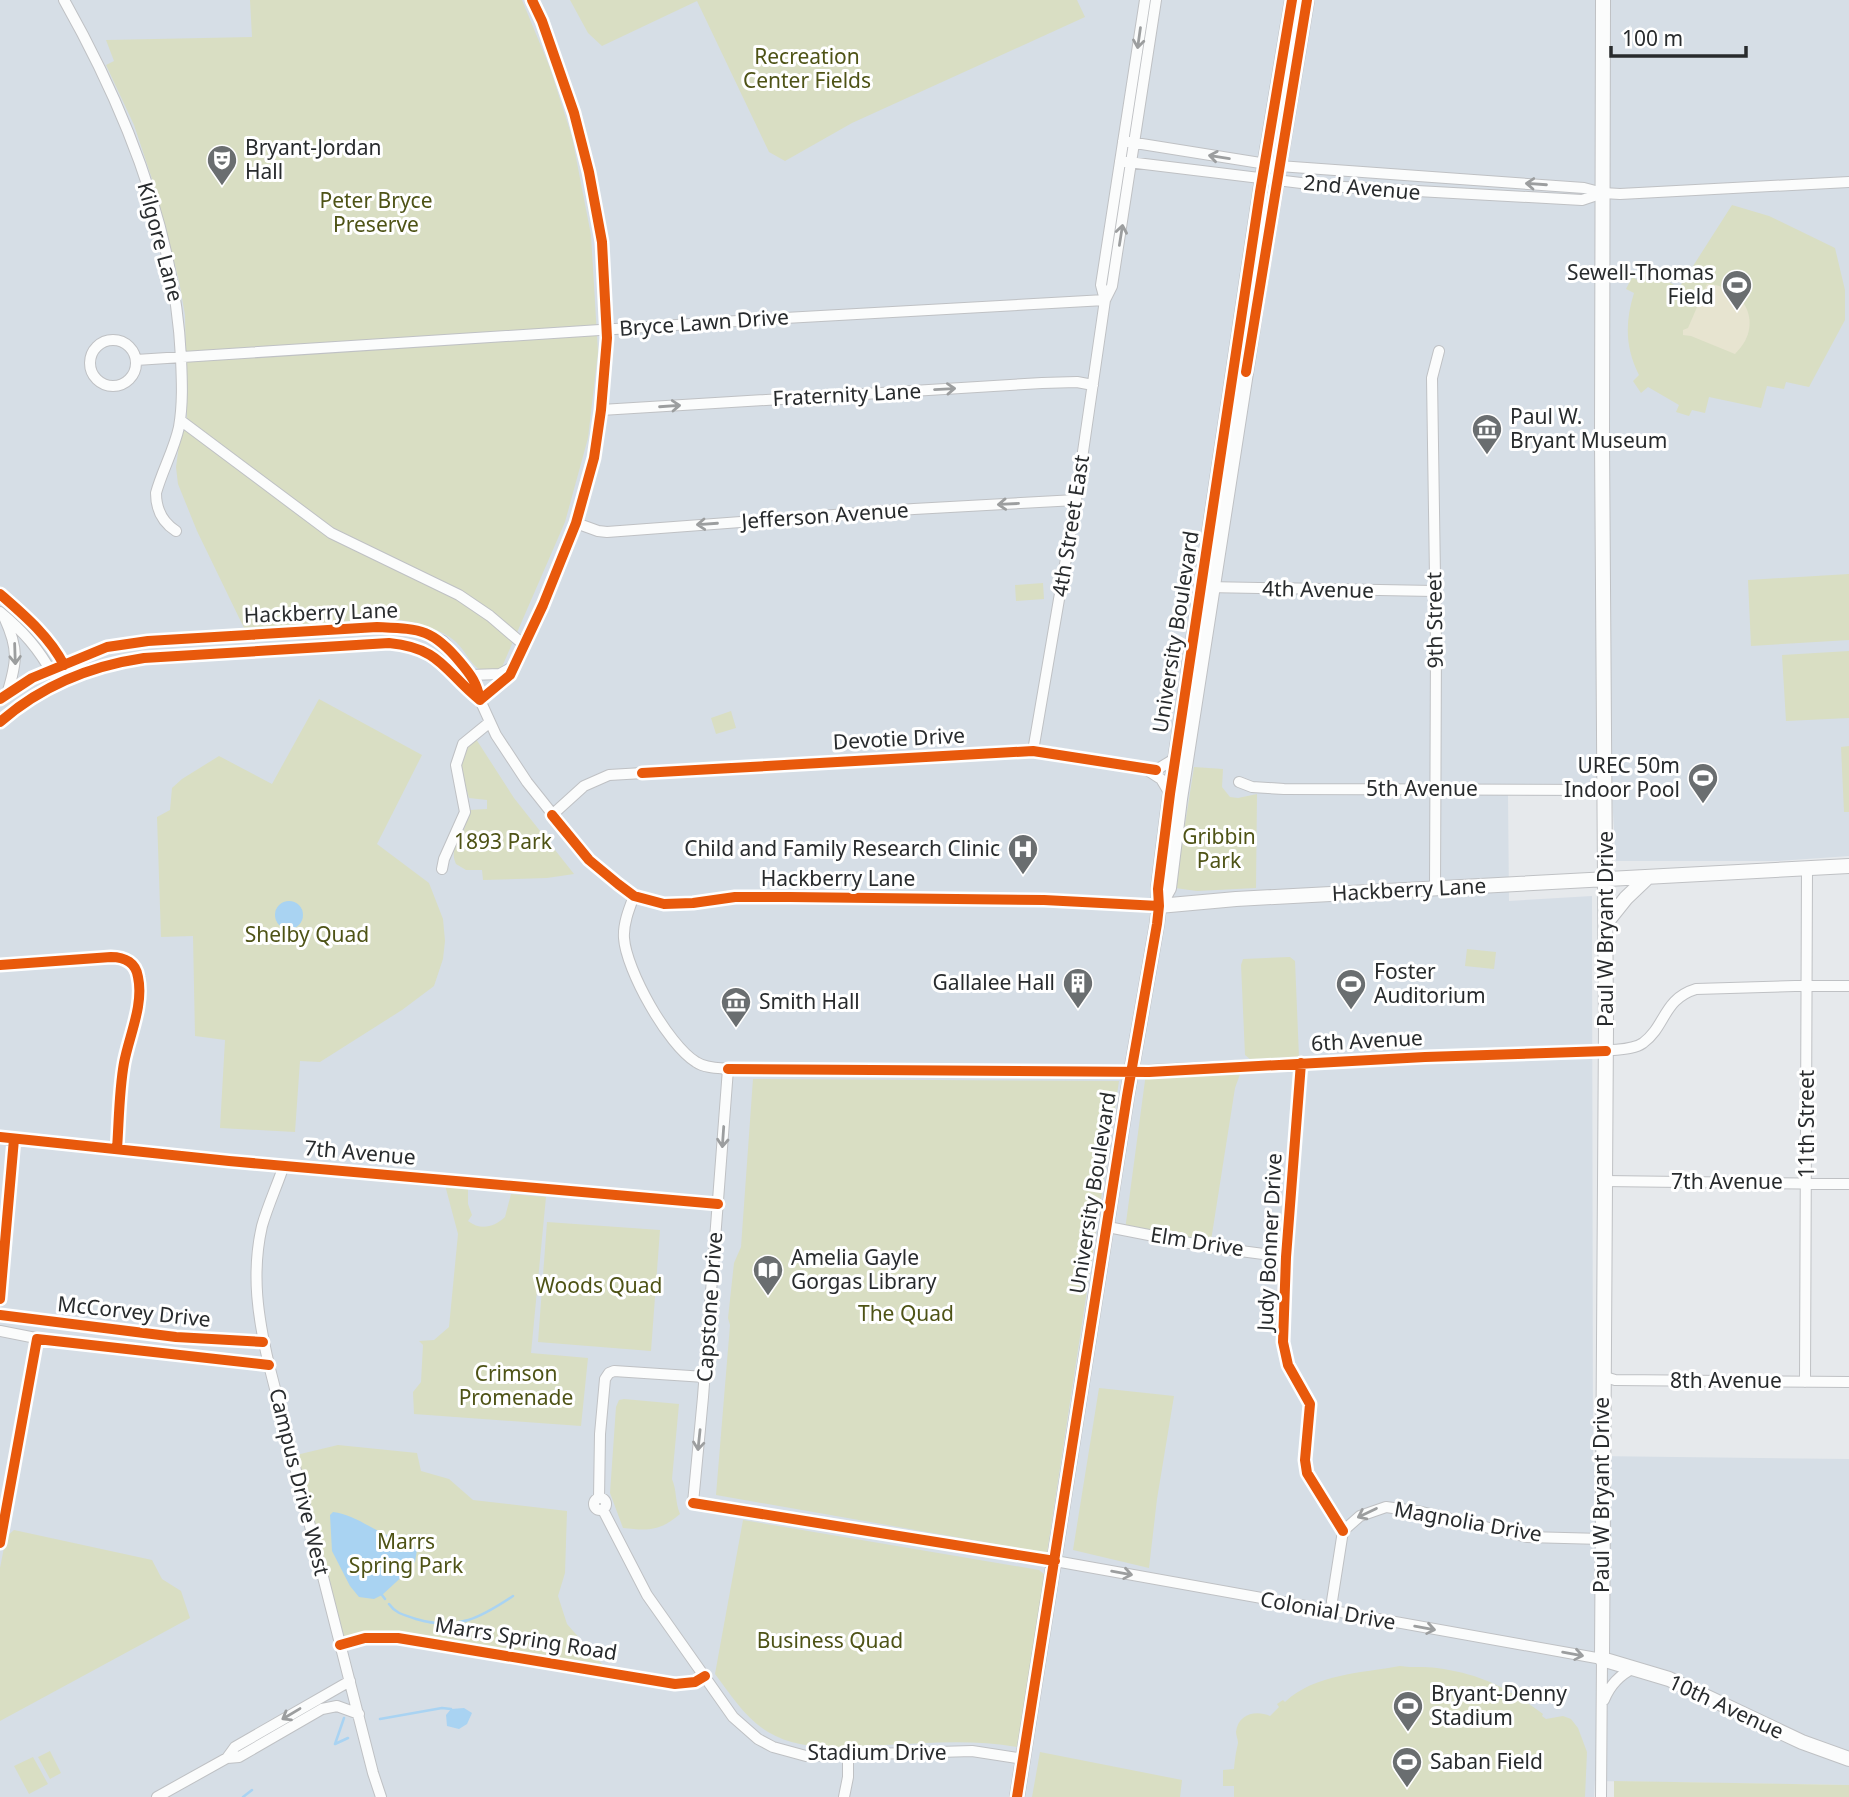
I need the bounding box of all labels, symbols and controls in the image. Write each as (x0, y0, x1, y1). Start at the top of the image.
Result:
scale bar (1611, 14, 1746, 58)
text: 100 m (1622, 24, 1683, 52)
one-way arrow (1133, 26, 1146, 49)
park label: Recreation Center Fields (743, 42, 871, 94)
place label: Bryant-Jordan Hall (245, 133, 382, 185)
theatre icon: Bryant-Jordan Hall (205, 143, 239, 187)
one-way arrow (1208, 150, 1231, 163)
street label: 2nd Avenue (1303, 168, 1422, 206)
one-way arrow (1525, 177, 1548, 190)
street label: Kilgore Lane (132, 179, 190, 305)
park label: Peter Bryce Preserve (319, 186, 433, 238)
one-way arrow (1115, 224, 1128, 247)
place label: Sewell-Thomas Field (1567, 258, 1714, 310)
sports icon: Sewell-Thomas Field (1720, 268, 1754, 312)
street label: Bryce Lawn Drive (618, 302, 790, 342)
street label: Fraternity Lane (772, 376, 922, 412)
one-way arrow (934, 382, 956, 395)
one-way arrow (658, 399, 680, 412)
place label: Paul W. Bryant Museum (1510, 402, 1667, 454)
museum icon: Paul W. Bryant Museum (1470, 412, 1504, 456)
street label: 4th Street East (1045, 453, 1095, 599)
street label: Jefferson Avenue (738, 495, 909, 535)
one-way arrow (997, 498, 1019, 511)
one-way arrow (696, 518, 719, 531)
street label: University Boulevard (1145, 529, 1205, 735)
street label: 9th Street (1419, 571, 1449, 669)
street label: 4th Avenue (1262, 574, 1374, 604)
street label: Hackberry Lane (243, 595, 399, 629)
one-way arrow (8, 642, 21, 665)
street label: Devotie Drive (832, 721, 966, 755)
place label: UREC 50m Indoor Pool (1564, 751, 1680, 803)
sports icon: UREC 50m Indoor Pool (1686, 761, 1720, 805)
street label: 5th Avenue (1366, 774, 1478, 802)
park label: Gribbin Park (1182, 822, 1256, 874)
park label: 1893 Park (454, 827, 553, 855)
street label: Paul W Bryant Drive (1591, 831, 1619, 1027)
hospital icon: Child and Family Research Clinic (1006, 832, 1040, 876)
place label: Child and Family Research Clinic (684, 834, 1000, 862)
street label: Hackberry Lane (761, 864, 915, 892)
street label: Hackberry Lane (1331, 871, 1487, 907)
park label: Shelby Quad (245, 920, 369, 948)
place label: Foster Auditorium (1374, 957, 1486, 1009)
building icon: Gallalee Hall (1061, 966, 1095, 1010)
sports icon: Foster Auditorium (1334, 967, 1368, 1011)
place label: Gallalee Hall (933, 968, 1055, 996)
museum icon: Smith Hall (719, 985, 753, 1029)
place label: Smith Hall (759, 987, 860, 1015)
street label: 6th Avenue (1310, 1023, 1423, 1057)
street label: 11th Street (1792, 1069, 1820, 1178)
street label: University Boulevard (1062, 1090, 1122, 1296)
one-way arrow (716, 1125, 729, 1148)
street label: 7th Avenue (303, 1133, 417, 1171)
street label: Judy Bonner Drive (1250, 1152, 1288, 1334)
street label: 7th Avenue (1671, 1167, 1783, 1195)
street label: Elm Drive (1148, 1220, 1246, 1262)
street label: Capstone Drive (690, 1231, 728, 1383)
place label: Amelia Gayle Gorgas Library (791, 1243, 937, 1295)
library icon: Amelia Gayle Gorgas Library (751, 1253, 785, 1297)
park label: Woods Quad (535, 1271, 663, 1299)
street label: McCorvey Drive (56, 1289, 212, 1333)
park label: The Quad (858, 1299, 954, 1327)
park label: Crimson Promenade (459, 1359, 573, 1411)
street label: 8th Avenue (1670, 1366, 1782, 1394)
street label: Campus Drive West (263, 1385, 337, 1579)
street label: Paul W Bryant Drive (1587, 1397, 1615, 1593)
one-way arrow (692, 1428, 705, 1451)
street label: Magnolia Drive (1392, 1494, 1544, 1548)
one-way arrow (1357, 1507, 1378, 1521)
park label: Marrs Spring Park (349, 1527, 464, 1579)
one-way arrow (1110, 1567, 1133, 1580)
street label: Colonial Drive (1258, 1584, 1398, 1636)
street label: Marrs Spring Road (433, 1610, 619, 1666)
one-way arrow (1413, 1622, 1436, 1635)
park label: Business Quad (757, 1626, 903, 1654)
one-way arrow (1561, 1648, 1584, 1661)
street label: 10th Avenue (1664, 1667, 1788, 1745)
place label: Bryant-Denny Stadium (1431, 1679, 1567, 1731)
sports icon: Bryant-Denny Stadium (1391, 1689, 1425, 1733)
one-way arrow (281, 1707, 301, 1721)
street label: Stadium Drive (807, 1738, 947, 1766)
sports icon: Saban Field (1390, 1745, 1424, 1789)
place label: Saban Field (1430, 1747, 1543, 1775)

